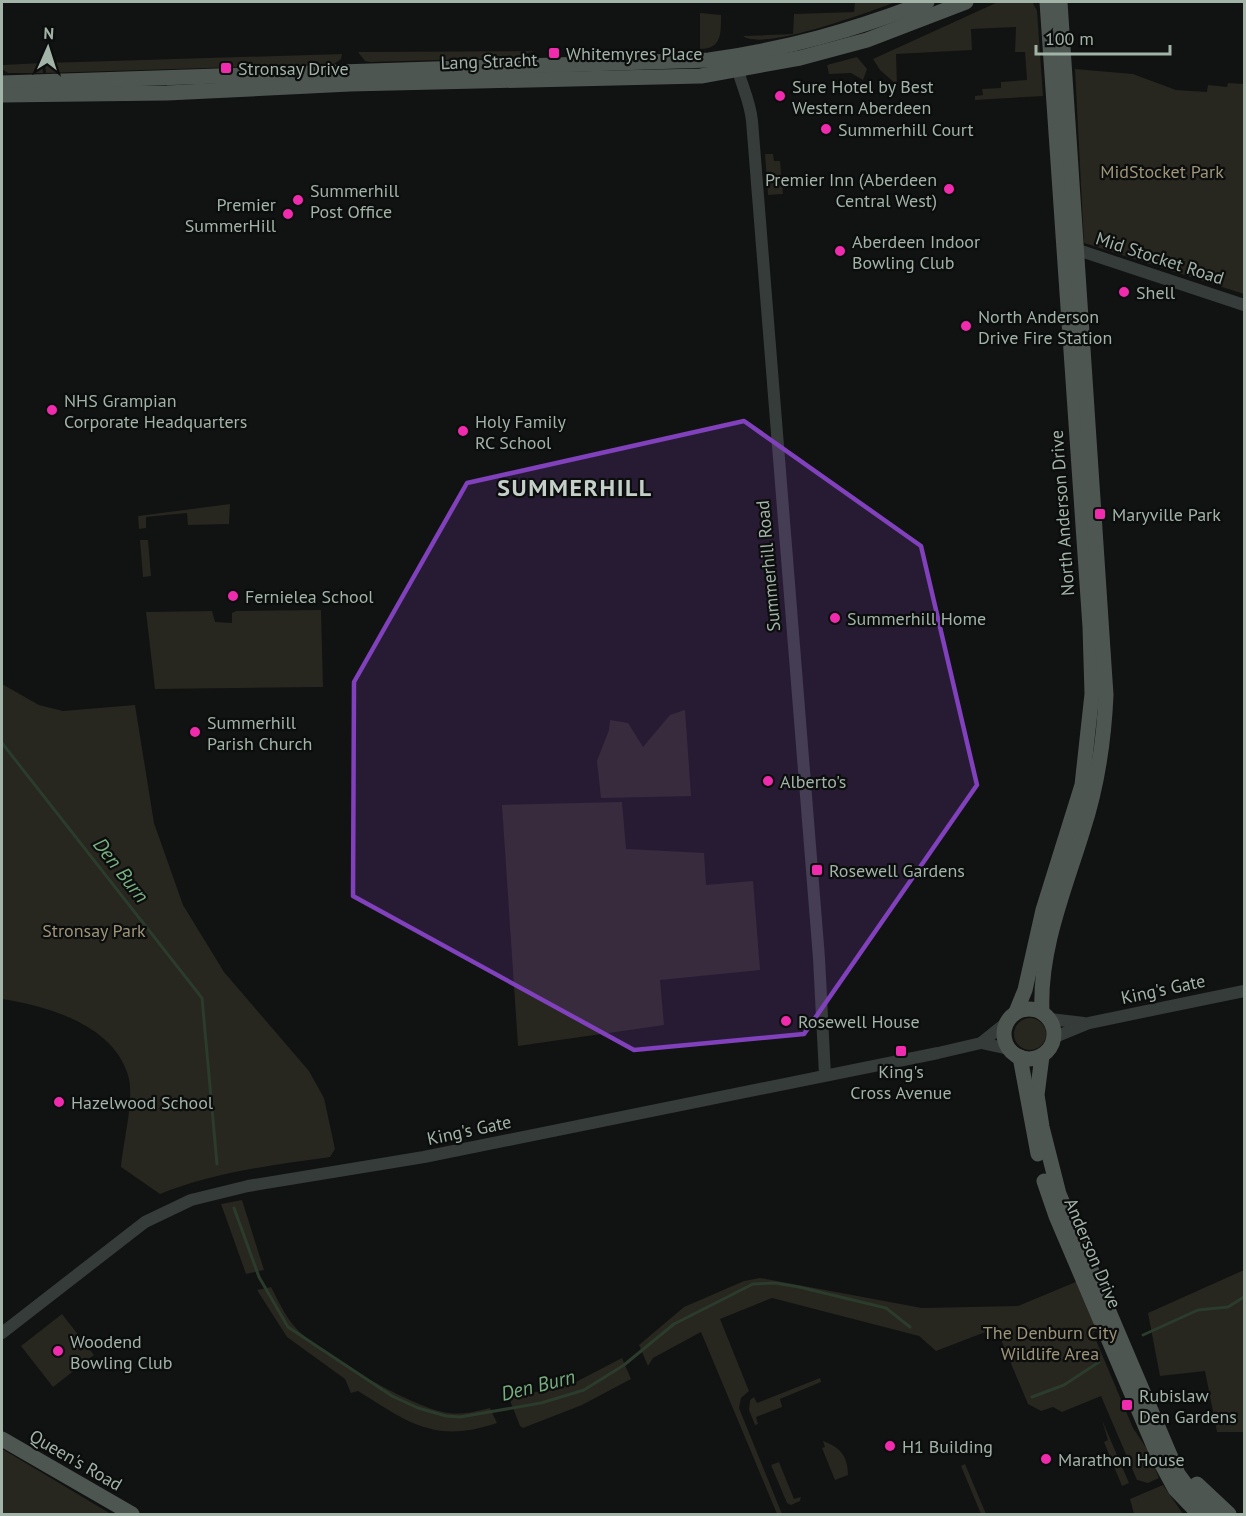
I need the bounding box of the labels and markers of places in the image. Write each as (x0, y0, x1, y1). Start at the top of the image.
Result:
place label: Whitemyres Place (566, 42, 702, 65)
marker: Whitemyres Place (547, 46, 561, 60)
place label: Stronsay Drive (238, 57, 349, 80)
marker: Stronsay Drive (219, 61, 233, 75)
place label: Sure Hotel by Best Western Aberdeen (792, 75, 934, 119)
marker: Sure Hotel by Best Western Aberdeen (773, 89, 787, 103)
place label: Summerhill Court (838, 118, 974, 141)
marker: Summerhill Court (819, 122, 833, 136)
place label: Premier Inn (Aberdeen Central West) (765, 168, 937, 212)
place label: Summerhill Post Office (310, 179, 400, 223)
marker: Premier Inn (Aberdeen Central West) (942, 182, 956, 196)
place label: Premier SummerHill (185, 193, 277, 237)
marker: Summerhill Post Office (291, 193, 305, 207)
marker: Premier SummerHill (281, 207, 295, 221)
place label: Aberdeen Indoor Bowling Club (852, 230, 980, 274)
marker: Aberdeen Indoor Bowling Club (833, 244, 847, 258)
place label: Shell (1136, 281, 1176, 304)
marker: Shell (1117, 285, 1131, 299)
place label: North Anderson Drive Fire Station (978, 305, 1112, 349)
marker: North Anderson Drive Fire Station (959, 319, 973, 333)
place label: NHS Grampian Corporate Headquarters (64, 389, 247, 433)
marker: NHS Grampian Corporate Headquarters (45, 403, 59, 417)
place label: Holy Family RC School (475, 410, 566, 454)
marker: Holy Family RC School (456, 424, 470, 438)
place label: Maryville Park (1112, 503, 1221, 526)
marker: Maryville Park (1093, 507, 1107, 521)
place label: Fernielea School (245, 585, 374, 608)
marker: Fernielea School (226, 589, 240, 603)
place label: Summerhill Home (847, 607, 986, 630)
marker: Summerhill Home (828, 611, 842, 625)
place label: Summerhill Parish Church (207, 711, 312, 755)
marker: Summerhill Parish Church (188, 725, 202, 739)
place label: Alberto's (780, 770, 846, 793)
marker: Alberto's (761, 774, 775, 788)
place label: Rosewell Gardens (829, 859, 965, 882)
marker: Rosewell Gardens (810, 863, 824, 877)
place label: Rosewell House (798, 1010, 920, 1033)
marker: Rosewell House (779, 1014, 793, 1028)
marker: King's Cross Avenue (894, 1044, 908, 1058)
place label: King's Cross Avenue (850, 1060, 952, 1104)
place label: Hazelwood School (71, 1091, 214, 1114)
marker: Hazelwood School (52, 1095, 66, 1109)
place label: Woodend Bowling Club (70, 1330, 173, 1374)
marker: Woodend Bowling Club (51, 1344, 65, 1358)
place label: Rubislaw Den Gardens (1139, 1384, 1237, 1428)
marker: Rubislaw Den Gardens (1120, 1398, 1134, 1412)
place label: H1 Building (902, 1435, 993, 1458)
marker: H1 Building (883, 1439, 897, 1453)
place label: Marathon House (1058, 1448, 1185, 1471)
marker: Marathon House (1039, 1452, 1053, 1466)

